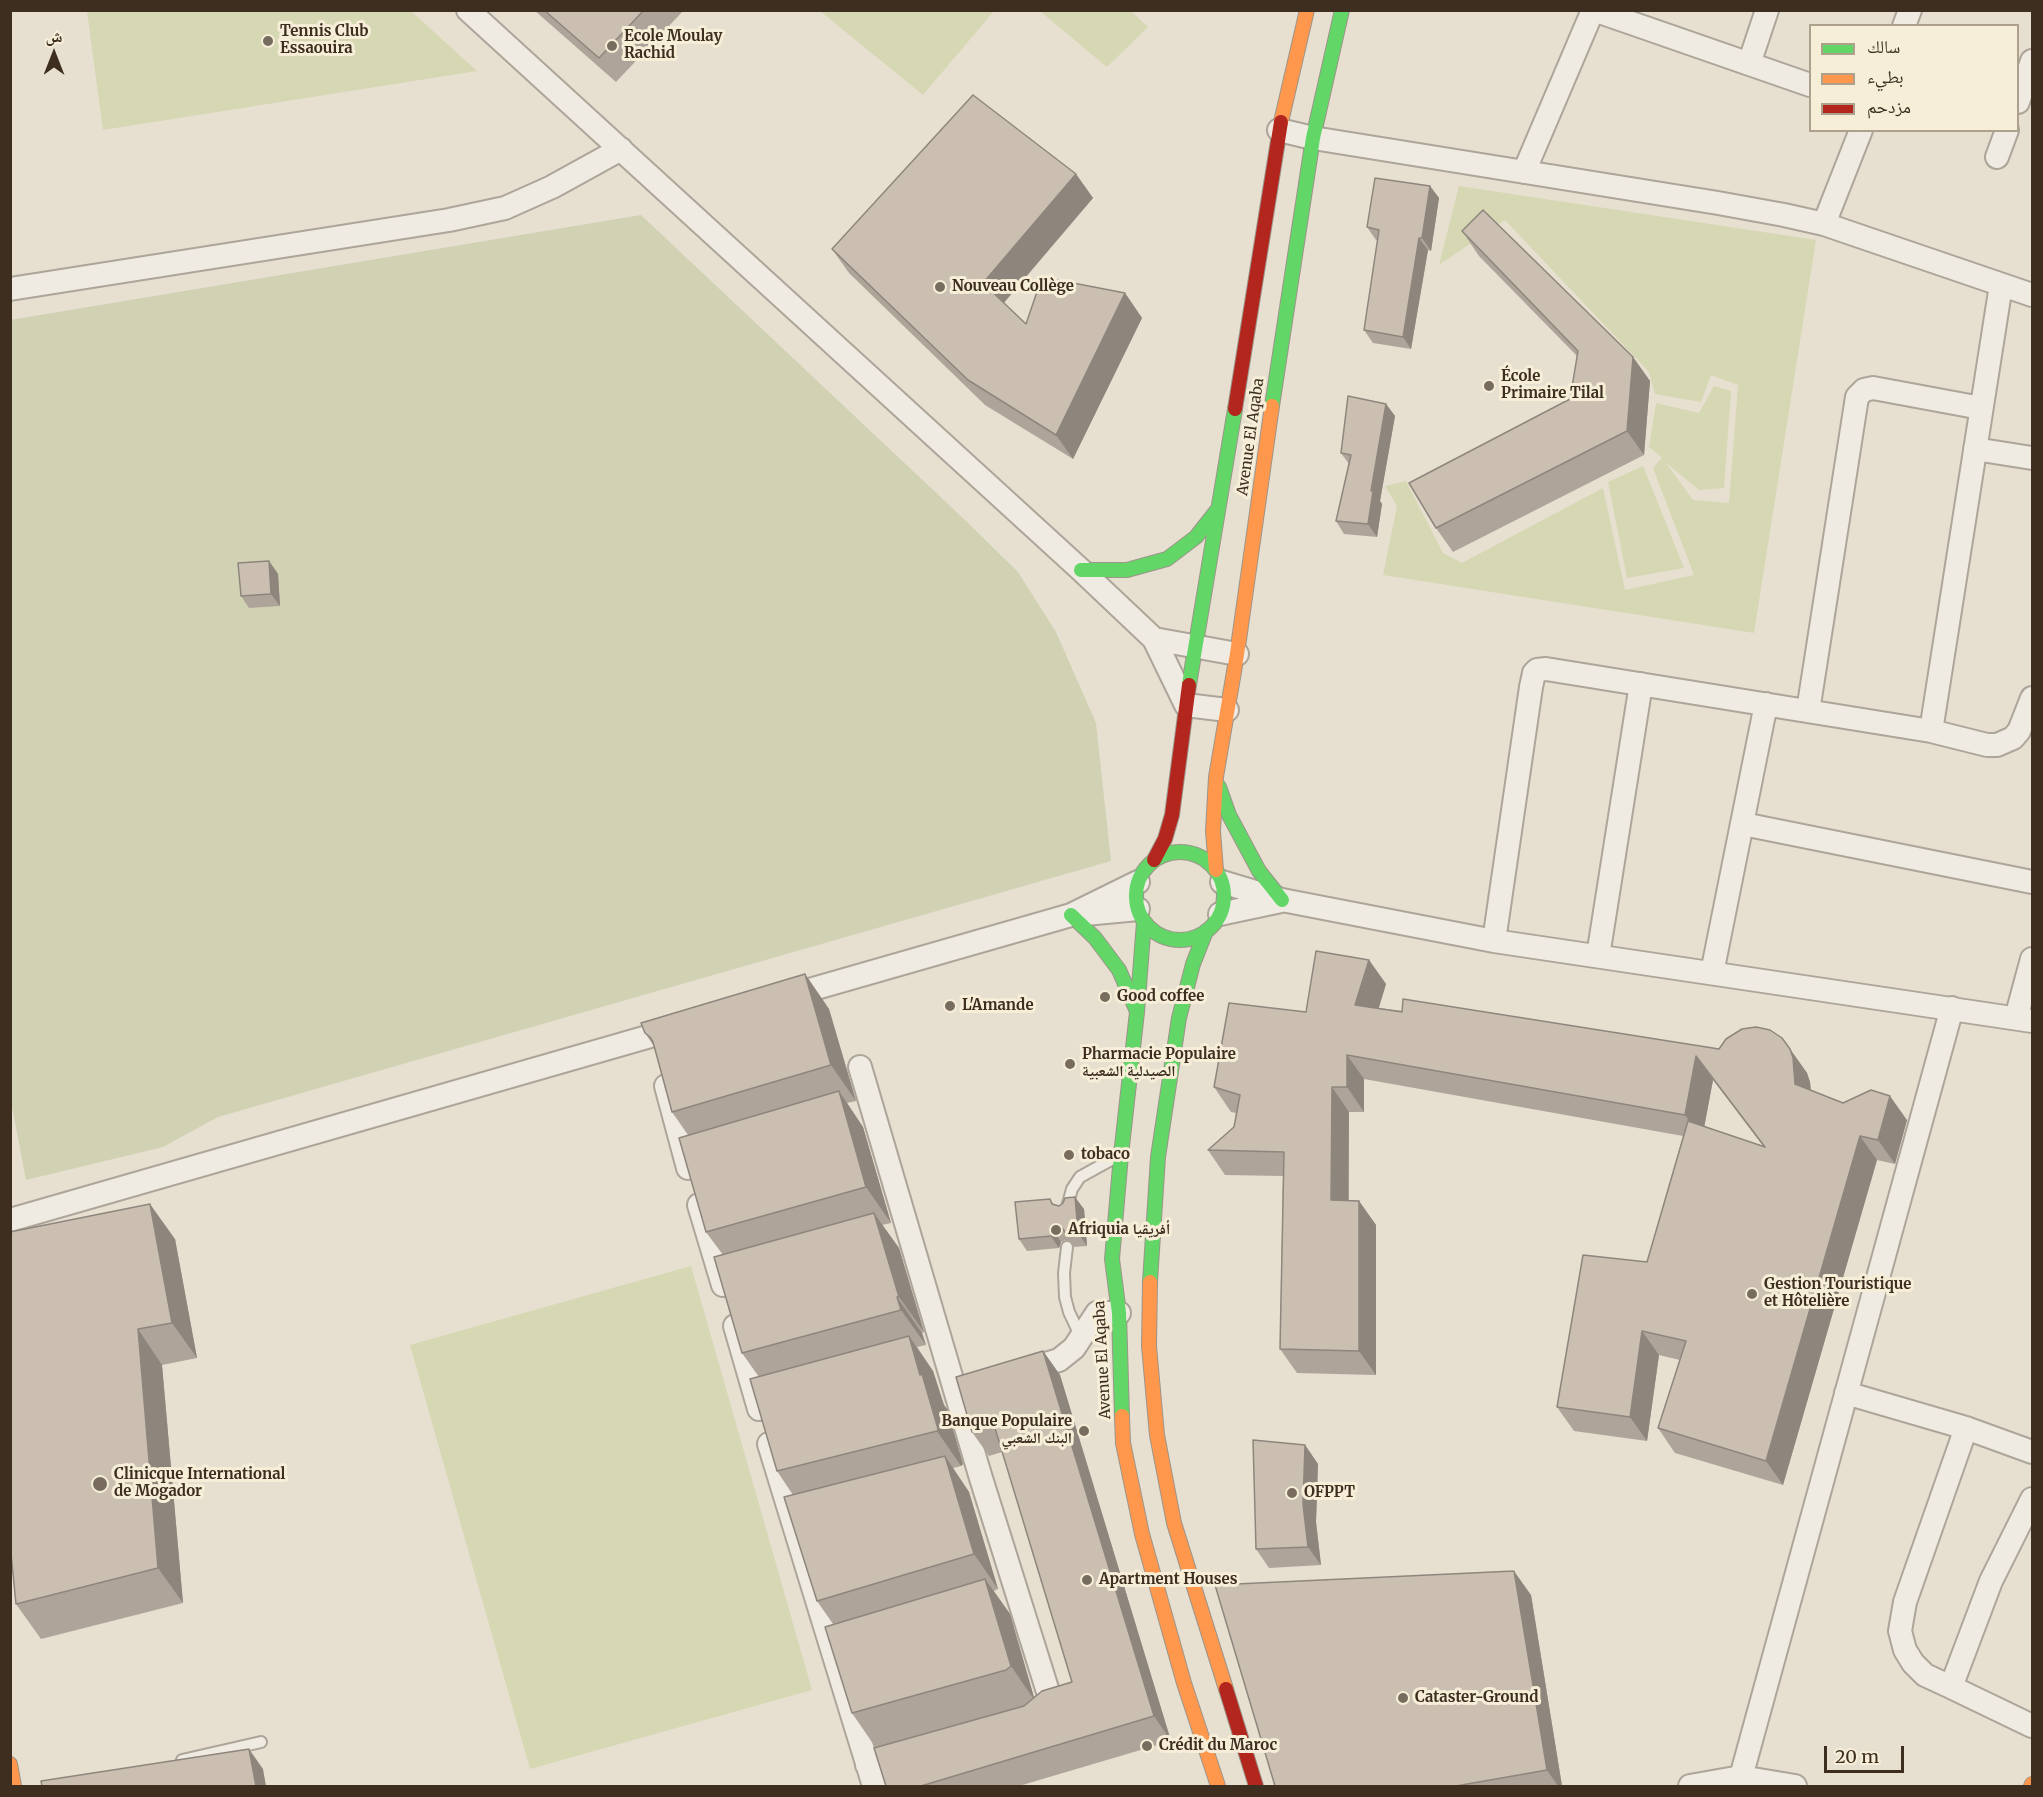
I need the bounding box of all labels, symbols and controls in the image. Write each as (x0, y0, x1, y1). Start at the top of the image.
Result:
place label: Tennis Club Essaouira (280, 23, 368, 58)
north arrow (24, 24, 84, 84)
legend (1809, 24, 2019, 132)
text: ش (46, 26, 62, 46)
place label: Ecole Moulay Rachid (624, 28, 722, 63)
marker: Tennis Club Essaouira (261, 34, 275, 48)
text: سالك (1867, 35, 1900, 58)
marker: Ecole Moulay Rachid (605, 39, 619, 53)
text: بطيء (1867, 65, 1904, 88)
text: مزدحم (1867, 95, 1911, 118)
place label: Nouveau Collège (952, 278, 1074, 296)
marker: Nouveau Collège (933, 280, 947, 294)
place label: École Primaire Tilal (1501, 368, 1604, 403)
street label: Avenue El Aqaba (1234, 377, 1268, 497)
marker: École Primaire Tilal (1482, 379, 1496, 393)
place label: Good coffee (1117, 988, 1204, 1006)
marker: Good coffee (1098, 990, 1112, 1004)
place label: L'Amande (962, 997, 1034, 1015)
marker: L'Amande (943, 999, 957, 1013)
place label: Pharmacie Populaire الصيدلية الشعبية (1082, 1046, 1236, 1081)
marker: Pharmacie Populaire الصيدلية الشعبية (1063, 1057, 1077, 1071)
place label: tobaco (1081, 1146, 1130, 1164)
marker: tobaco (1062, 1148, 1076, 1162)
place label: Afriquia أفريقيا (1068, 1221, 1170, 1239)
marker: Afriquia أفريقيا (1049, 1223, 1063, 1237)
place label: Gestion Touristique et Hôtelière (1764, 1276, 1911, 1311)
marker: Gestion Touristique et Hôtelière (1745, 1287, 1759, 1301)
street label: Avenue El Aqaba (1091, 1300, 1115, 1420)
place label: Banque Populaire البنك الشعبي (941, 1413, 1072, 1448)
marker: Banque Populaire البنك الشعبي (1077, 1424, 1091, 1438)
place label: Clinicque International de Mogador (114, 1466, 285, 1501)
marker: Clinicque International de Mogador (91, 1475, 109, 1493)
place label: OFPPT (1304, 1484, 1355, 1502)
marker: OFPPT (1285, 1486, 1299, 1500)
place label: Apartment Houses (1099, 1571, 1238, 1589)
marker: Apartment Houses (1080, 1573, 1094, 1587)
place label: Cataster-Ground (1415, 1689, 1538, 1707)
marker: Cataster-Ground (1396, 1691, 1410, 1705)
scale bar (1827, 1734, 1906, 1772)
place label: Crédit du Maroc (1159, 1737, 1277, 1755)
marker: Crédit du Maroc (1140, 1739, 1154, 1753)
text: 20 m (1835, 1745, 1879, 1768)

